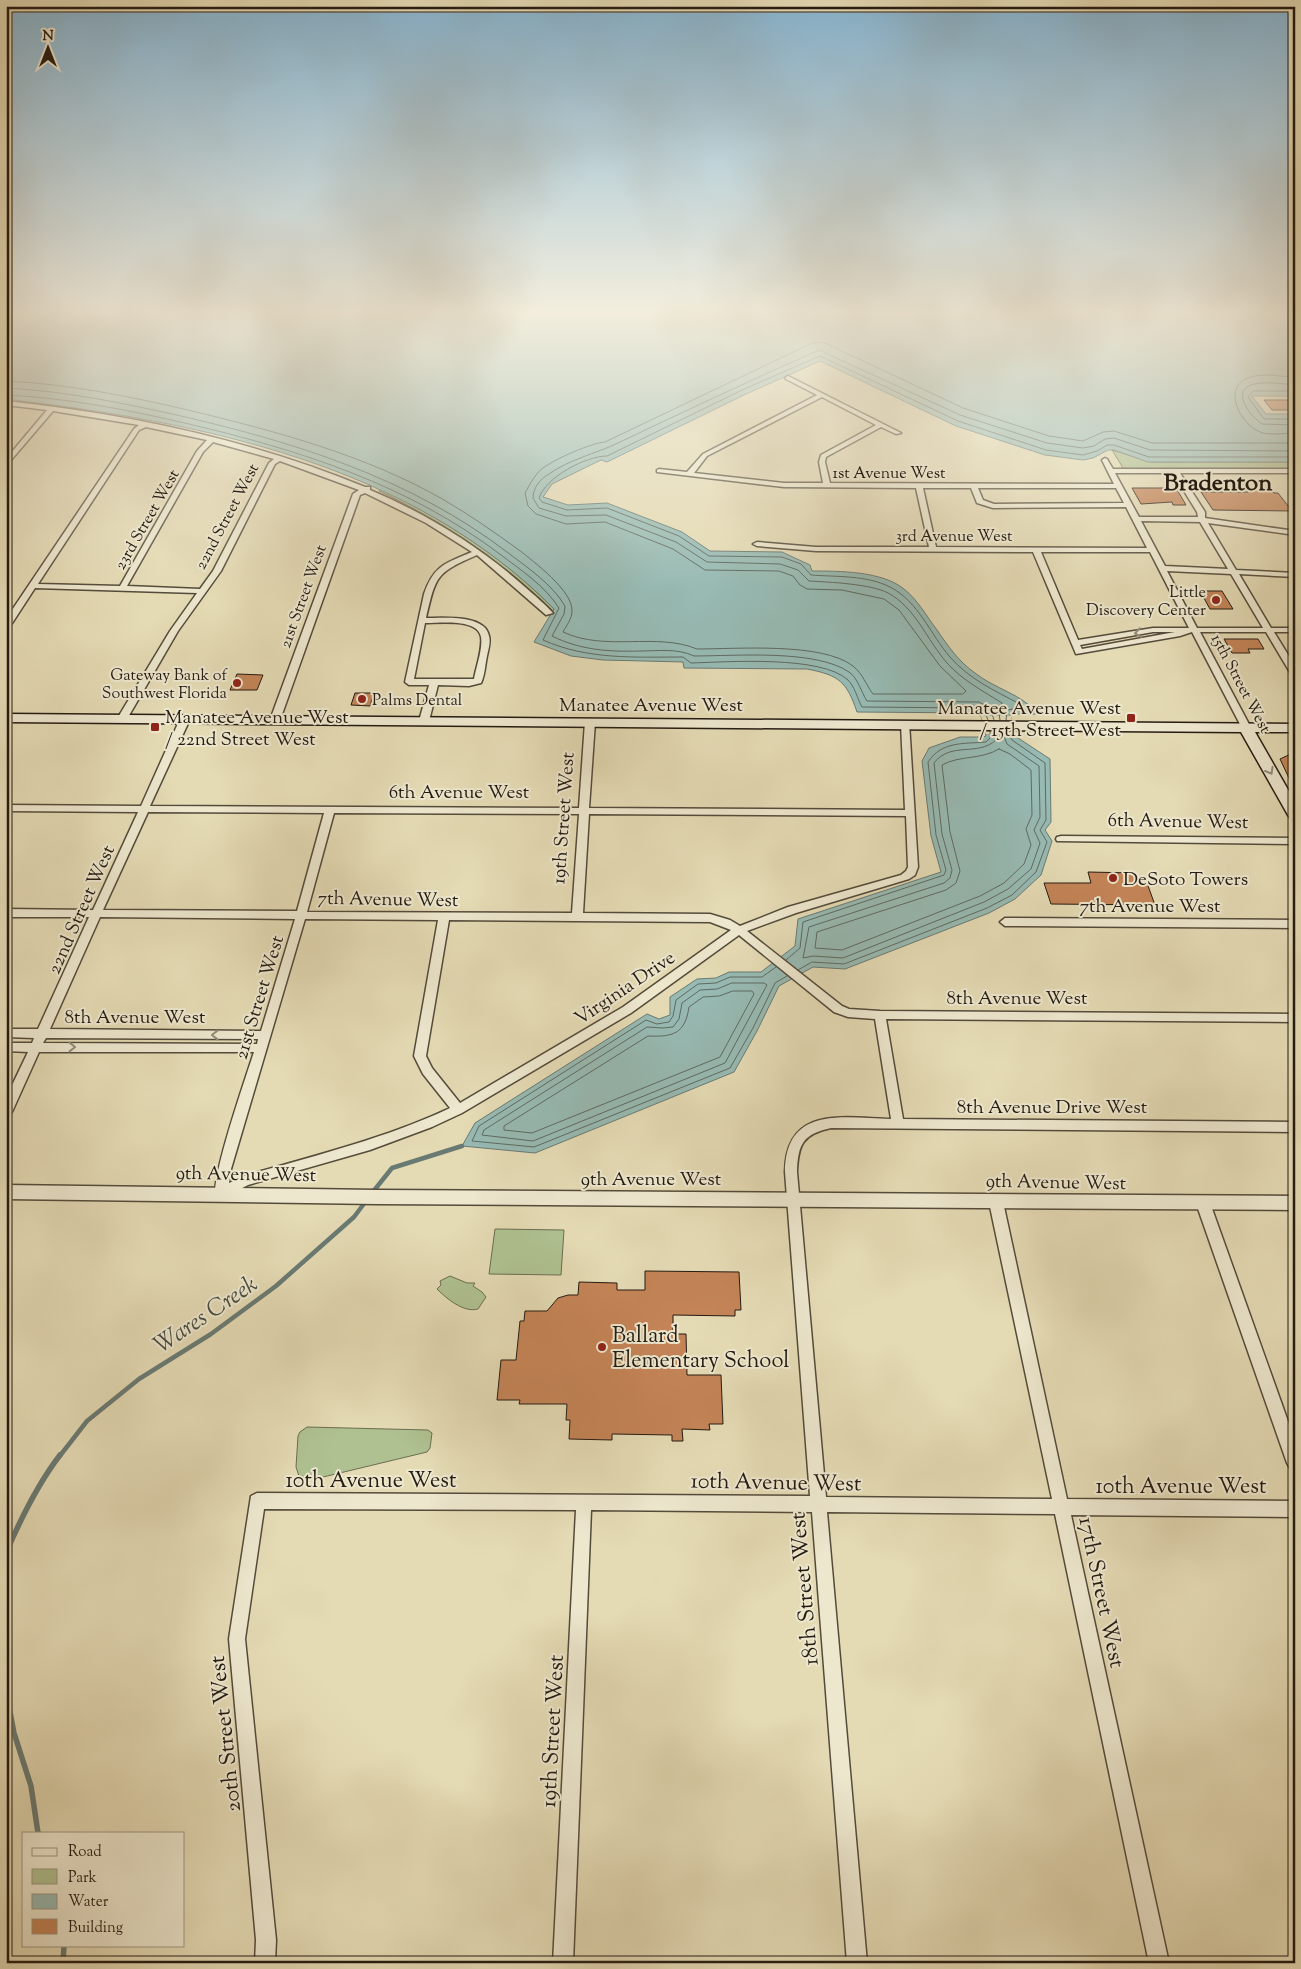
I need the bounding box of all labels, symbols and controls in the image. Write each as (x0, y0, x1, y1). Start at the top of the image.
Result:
north arrow (22, 22, 72, 72)
text: N (42, 27, 54, 47)
street label: 22nd Street West (191, 460, 266, 574)
street label: 1st Avenue West (833, 463, 946, 486)
street label: 23rd Street West (110, 465, 186, 575)
district label: Bradenton (1164, 467, 1273, 501)
street label: 3rd Avenue West (895, 526, 1013, 549)
street label: 21st Street West (275, 542, 334, 652)
place label: Little Discovery Center (1086, 582, 1206, 623)
marker: Little Discovery Center (1210, 594, 1222, 606)
one-way arrow (1134, 627, 1143, 637)
street label: 15th Street West (1204, 631, 1276, 738)
place label: Gateway Bank of Southwest Florida (102, 665, 228, 706)
marker: Gateway Bank of Southwest Florida (231, 677, 243, 689)
place label: Palms Dental (372, 690, 463, 713)
marker: Palms Dental (356, 693, 368, 705)
street label: Manatee Avenue West (559, 693, 743, 720)
place label: Manatee Avenue West / 15th Street West (937, 696, 1121, 745)
place label: Manatee Avenue West / 22nd Street West (165, 705, 349, 754)
marker: Manatee Avenue West / 15th Street West (1125, 712, 1137, 724)
marker: Manatee Avenue West / 22nd Street West (149, 721, 161, 733)
street label: 19th Street West (546, 751, 583, 885)
one-way arrow (1264, 765, 1274, 774)
street label: 6th Avenue West (389, 780, 530, 807)
street label: 6th Avenue West (1107, 808, 1249, 837)
street label: 22nd Street West (42, 841, 123, 979)
place label: DeSoto Towers (1123, 867, 1248, 894)
marker: DeSoto Towers (1107, 872, 1119, 884)
street label: 7th Avenue West (317, 886, 459, 915)
street label: 7th Avenue West (1080, 894, 1221, 921)
street label: 21st Street West (229, 932, 292, 1063)
street label: Virginia Drive (570, 945, 681, 1033)
street label: 8th Avenue West (947, 986, 1088, 1013)
street label: 8th Avenue West (65, 1005, 206, 1032)
one-way arrow (210, 1030, 218, 1040)
one-way arrow (69, 1042, 77, 1052)
street label: 8th Avenue Drive West (957, 1095, 1148, 1122)
street label: 9th Avenue West (176, 1161, 317, 1190)
street label: 9th Avenue West (581, 1167, 722, 1194)
street label: 9th Avenue West (986, 1169, 1127, 1198)
water label: Wares Creek (147, 1268, 265, 1363)
place label: Ballard Elementary School (612, 1321, 789, 1378)
marker: Ballard Elementary School (596, 1341, 608, 1353)
street label: 10th Avenue West (286, 1466, 457, 1498)
street label: 10th Avenue West (690, 1467, 862, 1501)
street label: 10th Avenue West (1096, 1472, 1267, 1504)
street label: 18th Street West (783, 1510, 829, 1667)
street label: 17th Street West (1068, 1514, 1132, 1672)
street label: 20th Street West (203, 1653, 251, 1814)
street label: 19th Street West (534, 1653, 574, 1808)
legend (22, 1832, 185, 1946)
text: Road (68, 1842, 102, 1863)
text: Park (68, 1868, 97, 1889)
text: Water (68, 1892, 109, 1913)
text: Building (68, 1918, 123, 1939)

